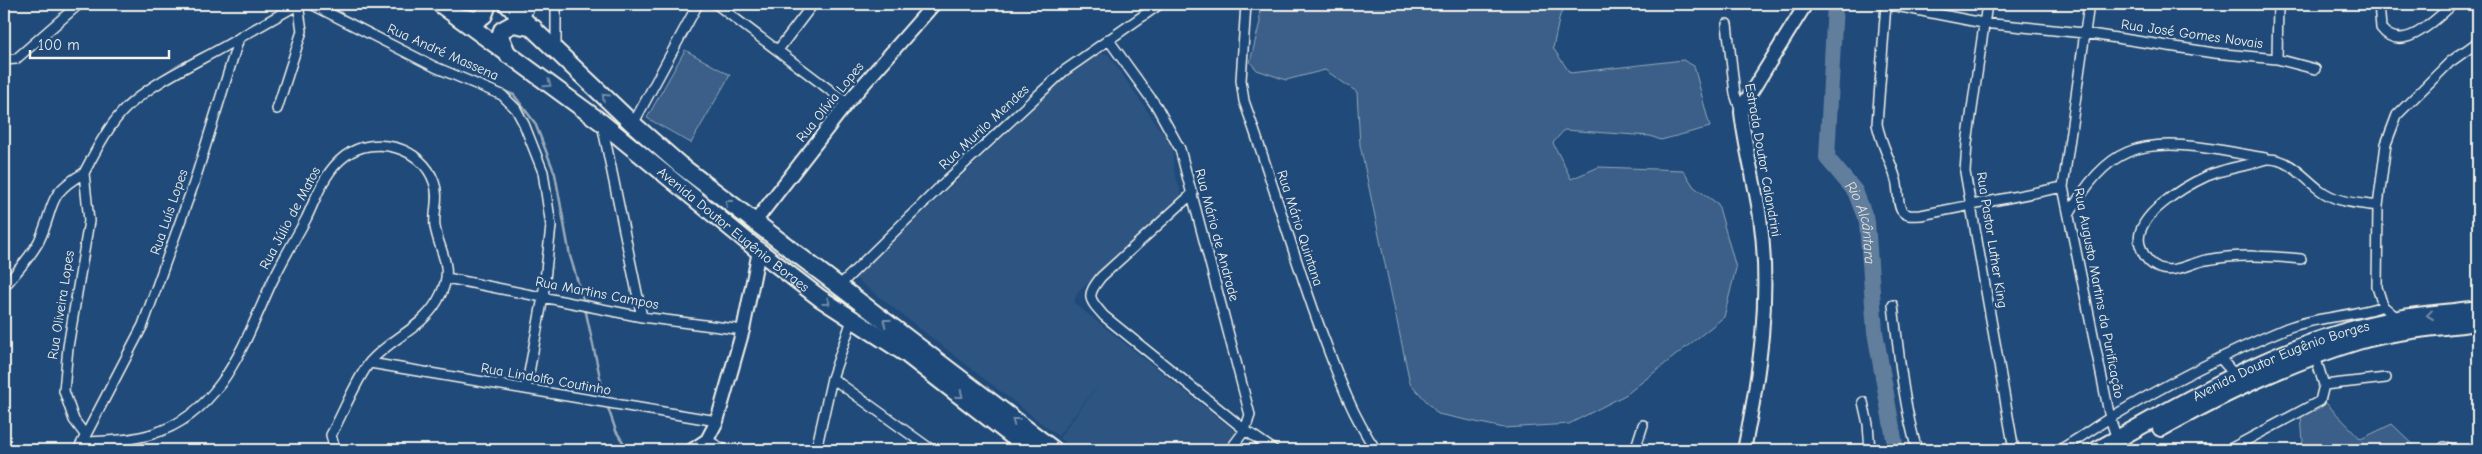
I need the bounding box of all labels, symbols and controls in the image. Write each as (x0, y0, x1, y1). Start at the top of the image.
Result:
street label: Rua José Gomes Novais (2120, 16, 2264, 52)
street label: Rua André Massena (385, 20, 501, 84)
scale bar (30, 28, 169, 60)
text: 100 m (38, 36, 80, 54)
street label: Rua Olívia Lopes (793, 58, 868, 145)
one-way arrow (542, 78, 551, 87)
street label: Rua Murilo Mendes (935, 81, 1033, 173)
street label: Estrada Doutor Calandrini (1741, 82, 1785, 238)
one-way arrow (602, 94, 611, 103)
street label: Rua Júlio de Matos (256, 163, 324, 272)
street label: Avenida Doutor Eugênio Borges (654, 163, 813, 295)
street label: Rua Luís Lopes (146, 167, 192, 257)
street label: Rua Mário de Andrade (1191, 167, 1243, 303)
street label: Rua Mário Quintana (1273, 168, 1327, 288)
street label: Rua Pastor Luther King (1973, 171, 2011, 309)
water label: Rio Alcântara (1841, 177, 1879, 265)
street label: Rua Augusto Martins da Purificação (2070, 186, 2128, 400)
one-way arrow (725, 200, 734, 208)
street label: Rua Oliveira Lopes (44, 249, 78, 361)
street label: Rua Martins Campos (534, 273, 660, 313)
one-way arrow (821, 297, 830, 305)
one-way arrow (2426, 309, 2434, 320)
street label: Avenida Doutor Eugênio Borges (2189, 317, 2371, 405)
one-way arrow (882, 319, 892, 328)
street label: Rua Lindolfo Coutinho (480, 359, 612, 399)
one-way arrow (954, 390, 963, 398)
one-way arrow (1011, 418, 1021, 427)

